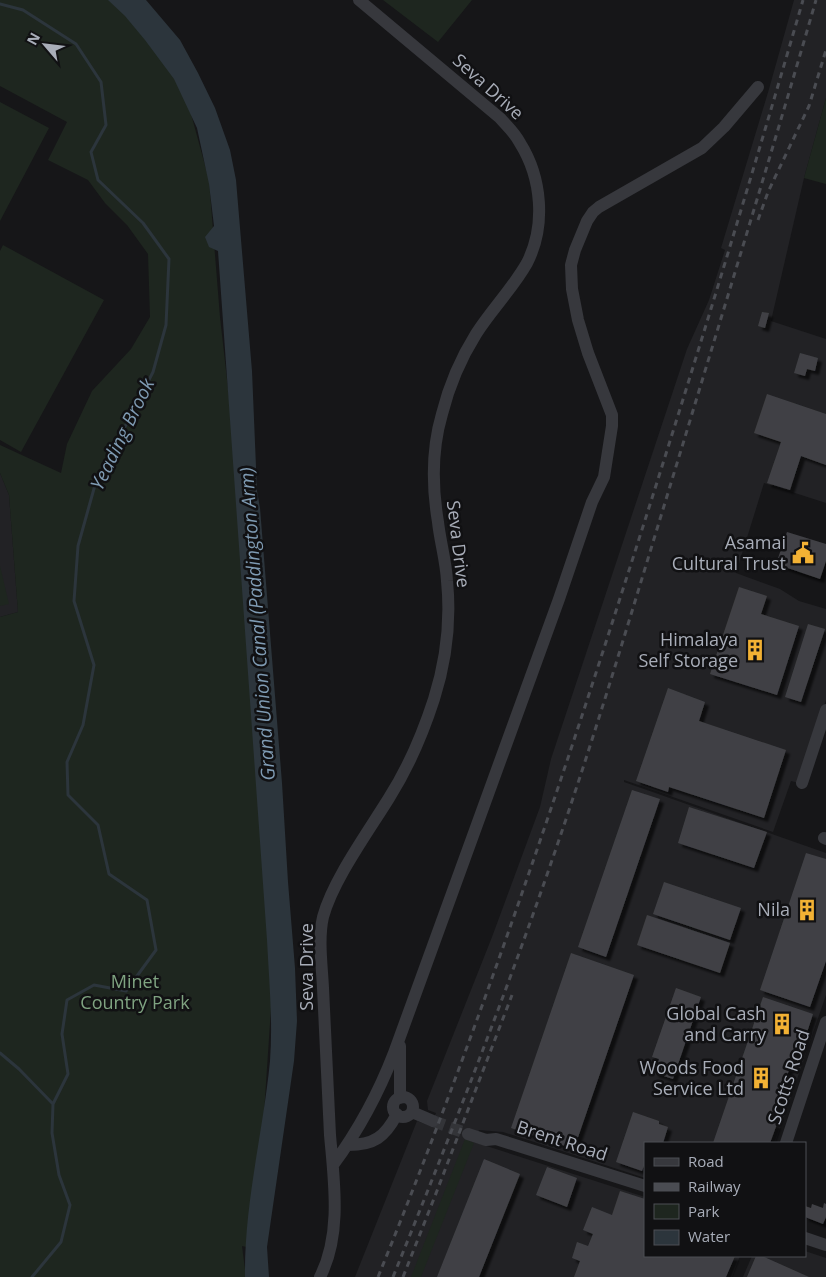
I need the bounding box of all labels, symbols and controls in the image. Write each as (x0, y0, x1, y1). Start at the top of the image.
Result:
north arrow (20, 20, 70, 70)
text: N (22, 29, 44, 48)
street label: Seva Drive (448, 48, 529, 125)
water label: Yeading Brook (84, 373, 161, 494)
water label: Grand Union Canal (Paddington Arm) (233, 466, 281, 782)
street label: Seva Drive (442, 499, 476, 589)
place label: Asamai Cultural Trust (672, 530, 786, 575)
public building icon: Asamai Cultural Trust (790, 540, 816, 566)
place label: Himalaya Self Storage (638, 627, 738, 672)
building icon: Himalaya Self Storage (742, 637, 768, 663)
place label: Nila (757, 897, 790, 921)
building icon: Nila (794, 897, 820, 923)
street label: Seva Drive (294, 923, 318, 1011)
park label: Minet Country Park (80, 969, 190, 1014)
place label: Global Cash and Carry (666, 1001, 767, 1046)
building icon: Global Cash and Carry (769, 1011, 795, 1037)
street label: Scotts Road (761, 1026, 815, 1127)
place label: Woods Food Service Ltd (639, 1055, 744, 1100)
building icon: Woods Food Service Ltd (748, 1065, 774, 1091)
street label: Brent Road (514, 1114, 611, 1166)
legend (644, 1142, 806, 1257)
text: Road (688, 1151, 724, 1171)
text: Railway (688, 1176, 741, 1196)
text: Park (688, 1201, 719, 1221)
text: Water (688, 1226, 730, 1246)

